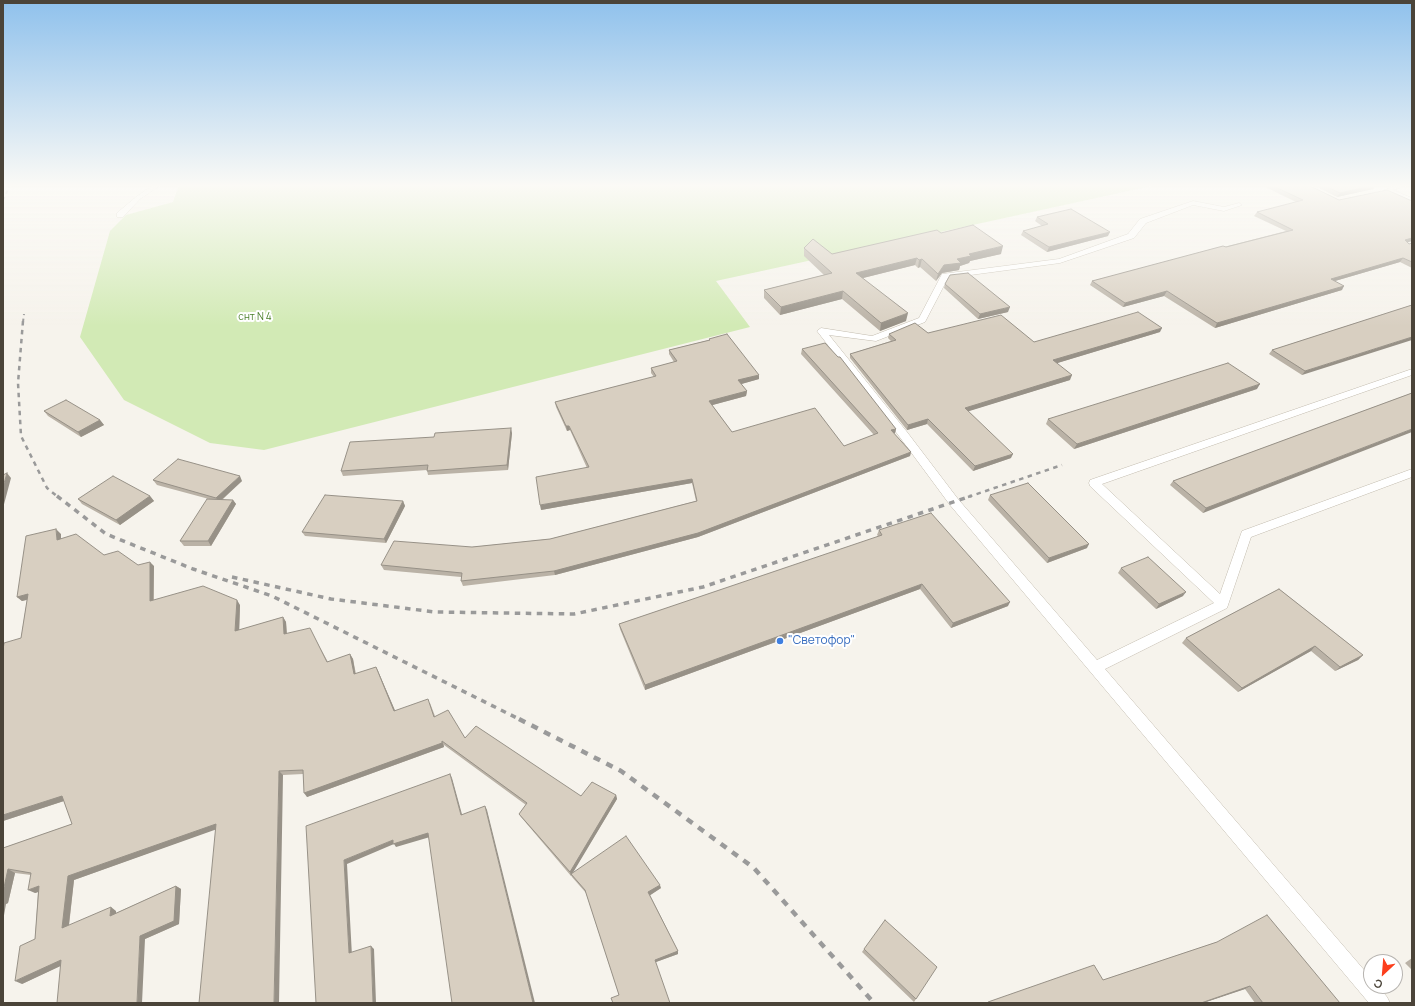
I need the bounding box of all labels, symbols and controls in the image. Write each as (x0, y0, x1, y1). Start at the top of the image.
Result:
park label: снт N 4 (238, 311, 272, 323)
place label: "Светофор" (788, 634, 855, 648)
marker: "Светофор" (775, 636, 785, 646)
north arrow (1363, 954, 1403, 994)
text: С (1371, 976, 1385, 993)

